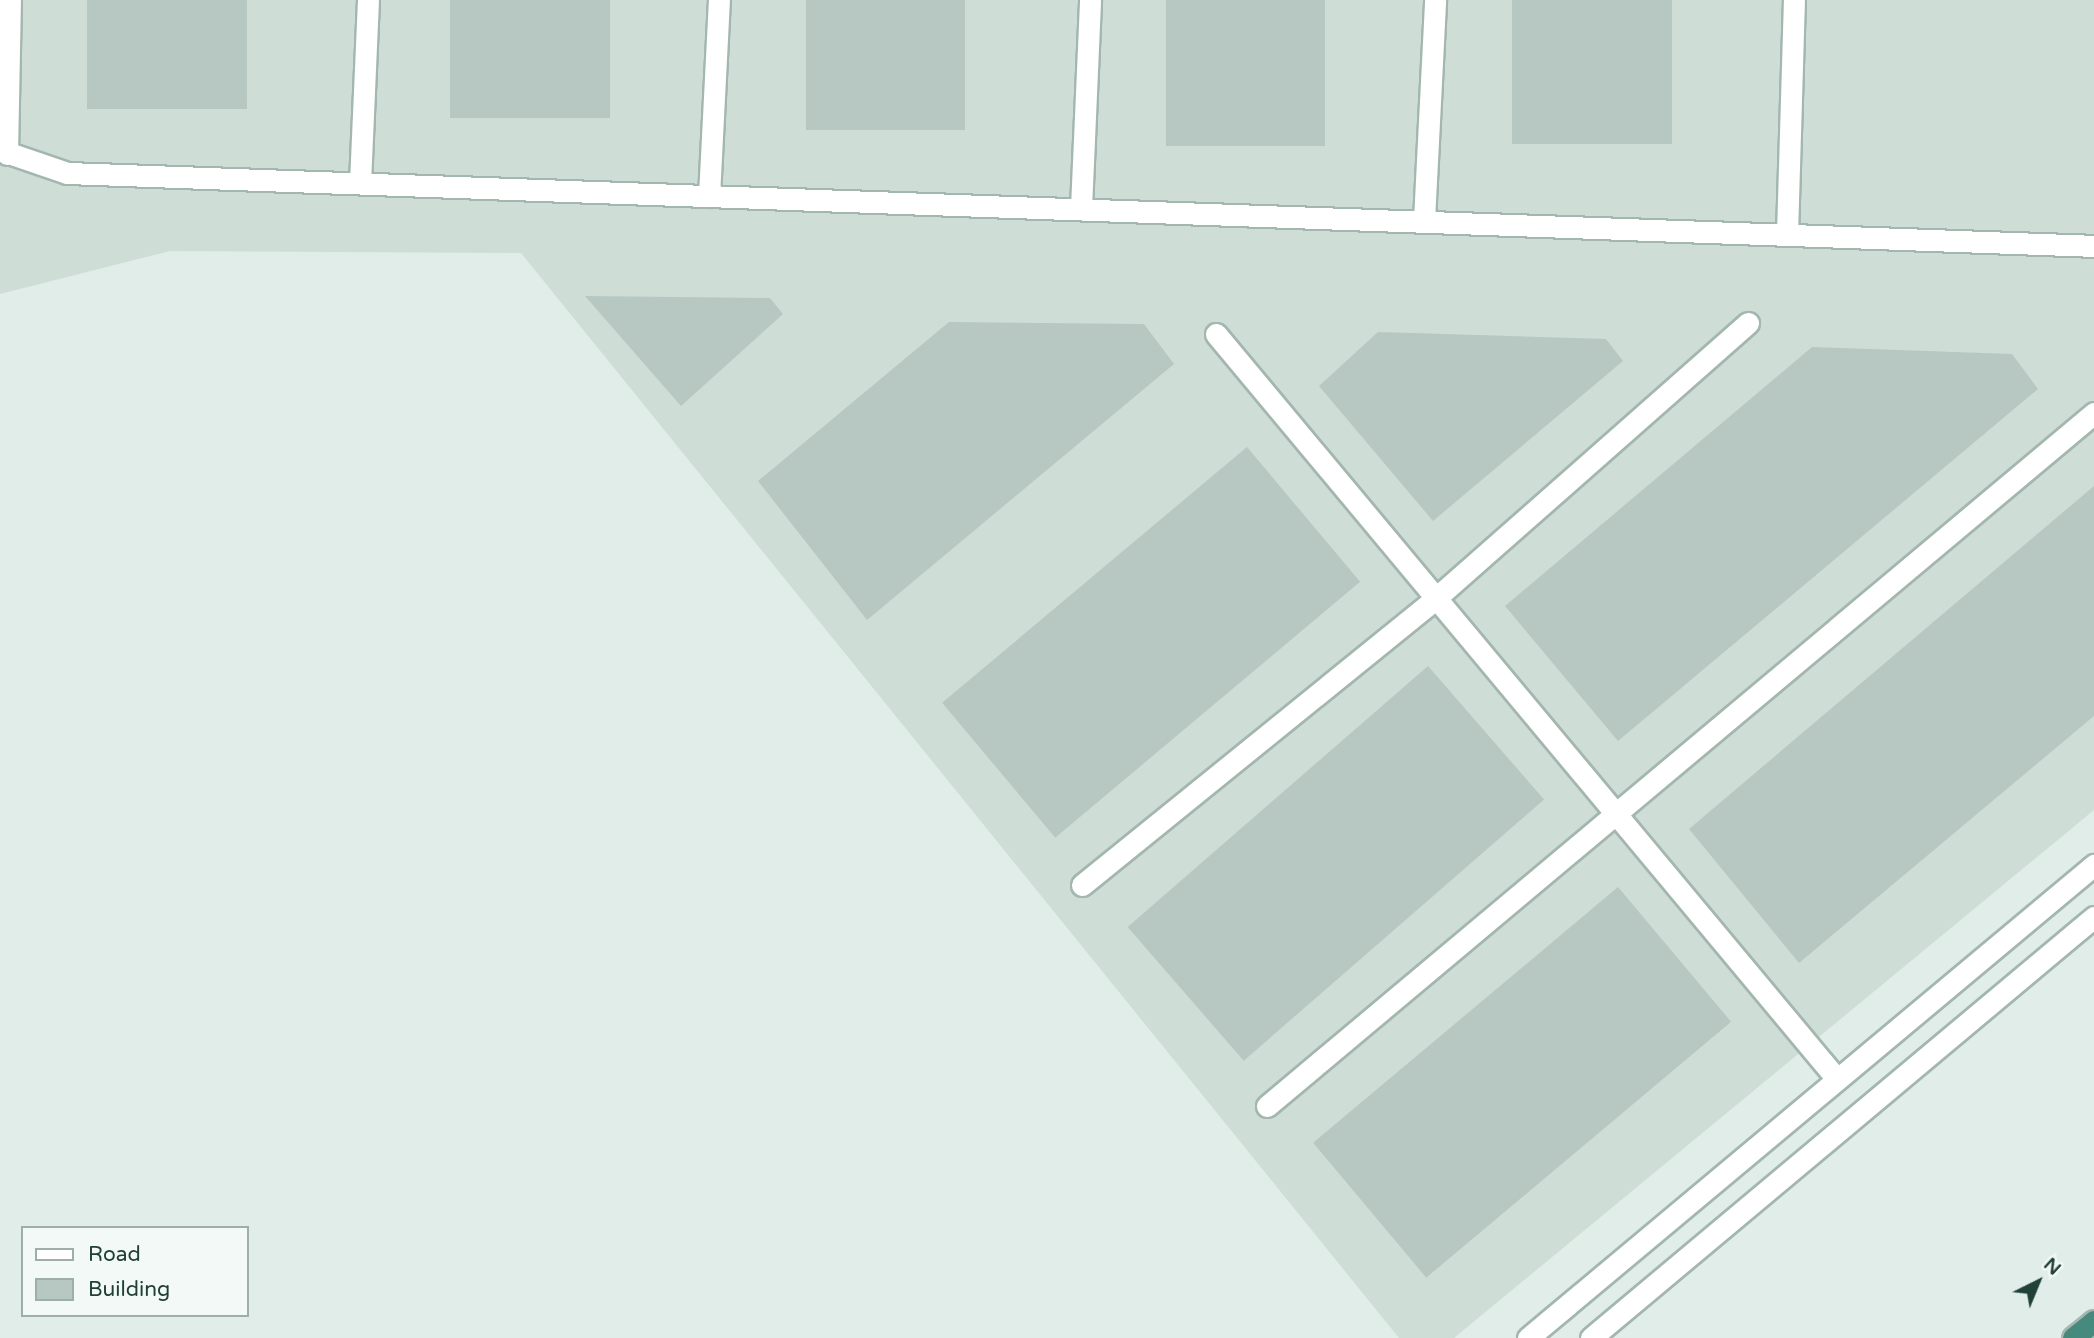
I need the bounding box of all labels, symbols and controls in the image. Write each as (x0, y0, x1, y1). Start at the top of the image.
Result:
legend (21, 1226, 248, 1317)
text: Road (88, 1242, 141, 1267)
north arrow (2003, 1247, 2073, 1317)
text: N (2039, 1253, 2065, 1280)
text: Building (88, 1277, 170, 1302)

